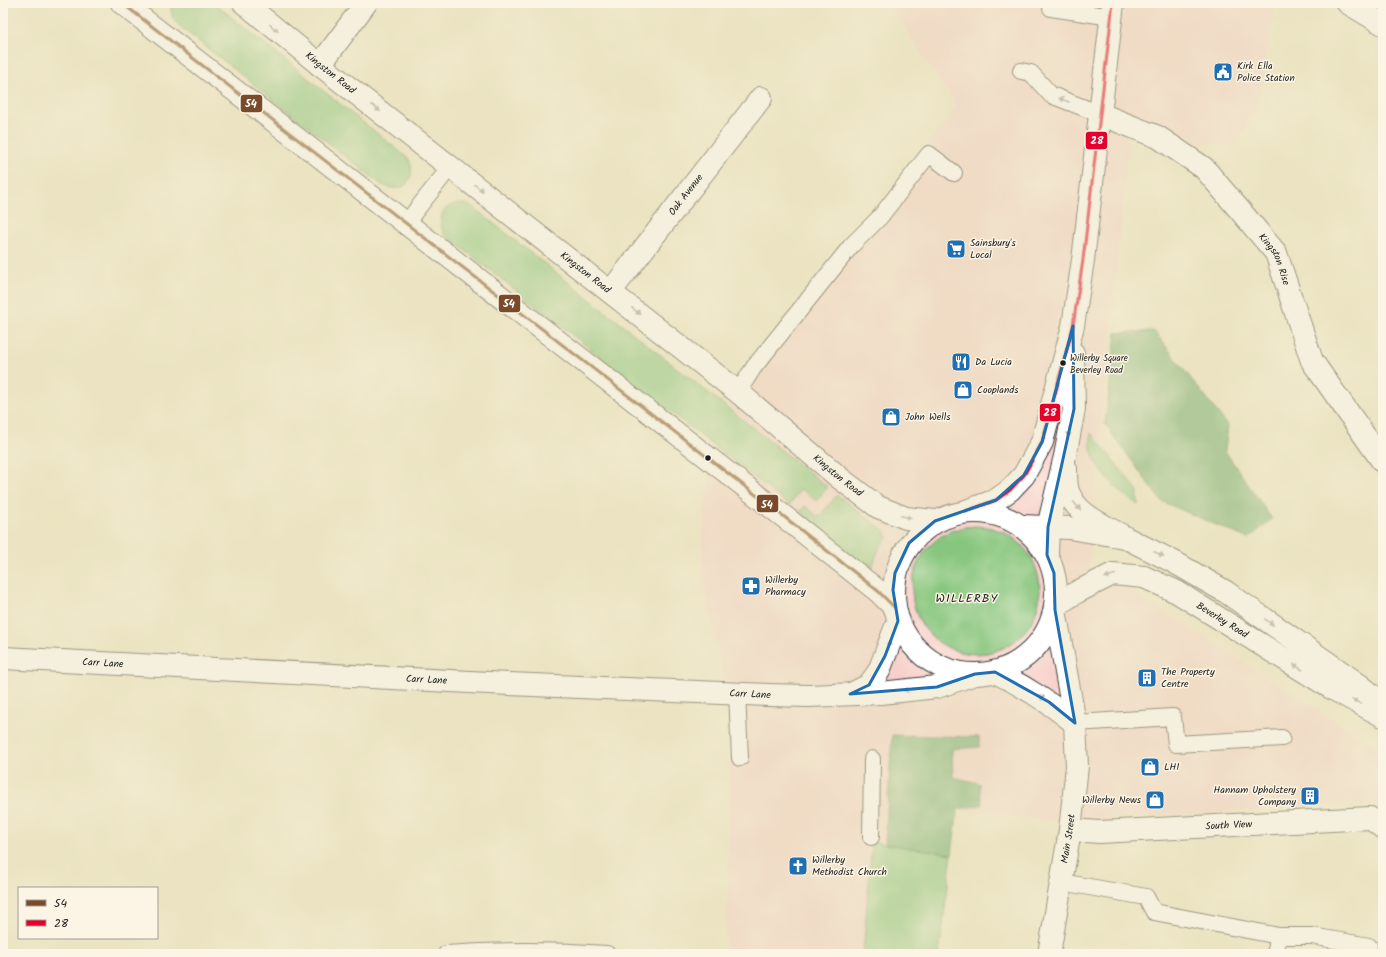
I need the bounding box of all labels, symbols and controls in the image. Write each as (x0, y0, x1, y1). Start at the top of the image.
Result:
one-way arrow (269, 23, 280, 32)
street label: Kingston Road (302, 48, 360, 99)
place label: Kirk Ella Police Station (1237, 58, 1295, 86)
public building icon: Kirk Ella Police Station (1212, 61, 1234, 83)
line badge: 54 (240, 94, 263, 113)
text: 54 (244, 95, 257, 113)
one-way arrow (1057, 96, 1069, 102)
one-way arrow (371, 104, 382, 113)
line badge: 28 (1085, 131, 1108, 150)
text: 28 (1091, 132, 1104, 150)
street label: Oak Avenue (665, 170, 708, 219)
one-way arrow (473, 184, 484, 192)
street label: Kingston Rise (1254, 230, 1294, 288)
place label: Sainsbury's Local (970, 235, 1016, 263)
supermarket icon: Sainsbury's Local (945, 238, 967, 260)
street label: Kingston Road (557, 248, 615, 298)
line badge: 54 (498, 294, 521, 313)
text: 54 (502, 295, 515, 313)
one-way arrow (631, 307, 642, 316)
restaurant icon: Da Lucia (950, 351, 972, 373)
place label: Willerby Square Beverley Road (1070, 351, 1128, 378)
place label: Da Lucia (975, 354, 1012, 370)
marker: Willerby Square Beverley Road (1058, 358, 1068, 368)
shop icon: Cooplands (952, 379, 974, 401)
place label: Cooplands (977, 382, 1019, 398)
line badge: 28 (1039, 403, 1061, 422)
text: 28 (1044, 404, 1057, 422)
shop icon: John Wells (880, 406, 902, 428)
place label: John Wells (905, 409, 951, 425)
one-way arrow (1066, 426, 1072, 439)
street label: Kingston Road (809, 450, 867, 501)
unlabelled marker (703, 453, 713, 463)
line badge: 54 (756, 494, 779, 513)
text: 54 (760, 496, 773, 514)
one-way arrow (1073, 501, 1082, 511)
one-way arrow (900, 514, 912, 520)
one-way arrow (1153, 551, 1164, 557)
place label: Willerby Pharmacy (765, 572, 806, 600)
one-way arrow (1104, 573, 1116, 579)
pharmacy icon: Willerby Pharmacy (740, 575, 762, 597)
district label: WILLERBY (936, 589, 998, 608)
street label: Beverley Road (1193, 598, 1252, 643)
one-way arrow (1264, 618, 1275, 626)
one-way arrow (886, 640, 892, 652)
street label: Carr Lane (82, 654, 124, 672)
place label: The Property Centre (1161, 664, 1215, 692)
one-way arrow (1292, 664, 1304, 671)
building icon: The Property Centre (1136, 667, 1158, 689)
street label: Carr Lane (405, 671, 448, 689)
street label: Carr Lane (729, 685, 771, 703)
one-way arrow (903, 687, 915, 693)
one-way arrow (1039, 695, 1049, 703)
one-way arrow (1351, 699, 1363, 706)
shop icon: LH1 (1139, 756, 1161, 778)
place label: LH1 (1164, 759, 1179, 775)
place label: Hannam Upholstery Company (1214, 782, 1296, 810)
building icon: Hannam Upholstery Company (1299, 785, 1321, 807)
shop icon: Willerby News (1144, 789, 1166, 811)
place label: Willerby News (1082, 792, 1142, 808)
street label: Main Street (1056, 813, 1080, 864)
street label: South View (1205, 816, 1253, 835)
place label: Willerby Methodist Church (812, 852, 887, 880)
church icon: Willerby Methodist Church (787, 855, 809, 877)
legend (18, 887, 158, 939)
text: 54 (54, 894, 67, 913)
text: 28 (54, 914, 69, 933)

